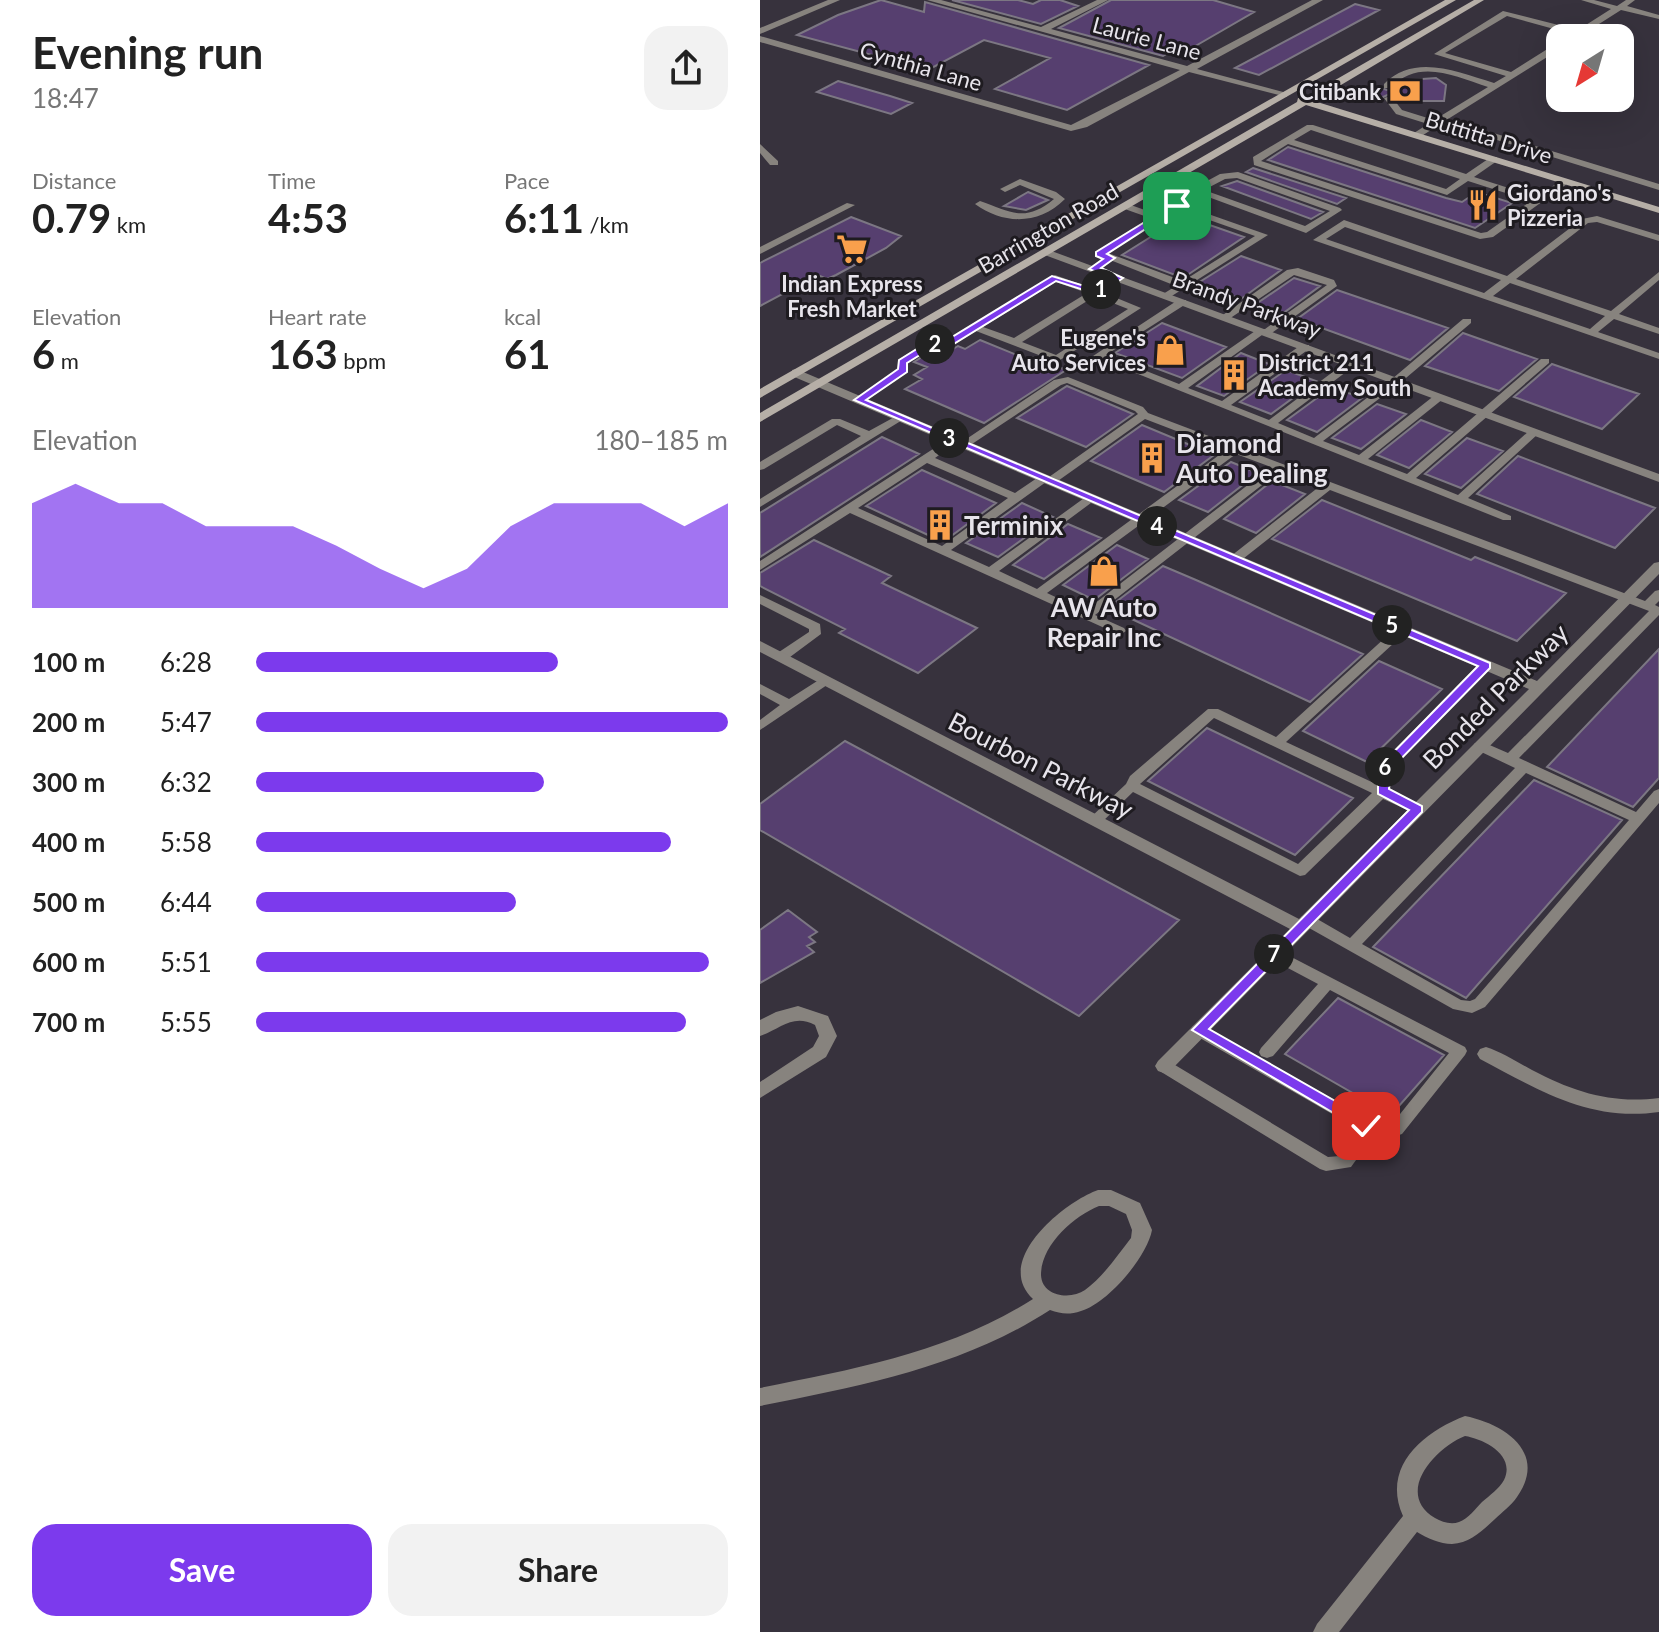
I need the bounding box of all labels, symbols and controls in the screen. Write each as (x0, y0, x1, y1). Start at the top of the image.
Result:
street label: Laurie Lane (1090, 11, 1204, 65)
north arrow (1546, 24, 1634, 112)
map controls (1546, 24, 1634, 112)
text: Evening run (32, 26, 263, 78)
button: share (644, 26, 728, 110)
street label: Cynthia Lane (857, 36, 985, 96)
bank icon: Citibank (1388, 74, 1422, 108)
place label: Citibank (1299, 78, 1381, 105)
text: 18:47 (32, 82, 99, 114)
street label: Buttitta Drive (1423, 105, 1555, 169)
text: Distance (32, 167, 116, 194)
text: Time (268, 167, 316, 194)
text: Pace (504, 167, 550, 194)
pin (1143, 172, 1211, 240)
street label: Barrington Road (973, 177, 1123, 279)
place label: Giordano's Pizzeria (1507, 179, 1611, 231)
icon: arrive (1155, 184, 1199, 228)
restaurant icon: Giordano's Pizzeria (1466, 188, 1500, 222)
text: 0.79 (32, 194, 111, 242)
text: 4:53 (268, 194, 348, 242)
text: 6:11 (504, 194, 584, 242)
text: km (111, 211, 146, 238)
text: /km (584, 211, 629, 238)
supermarket icon: Indian Express Fresh Market (835, 232, 869, 266)
street label: Brandy Parkway (1169, 265, 1325, 344)
pin: 1 (1081, 269, 1121, 309)
place label: Indian Express Fresh Market (781, 270, 923, 322)
text: 1 (1095, 275, 1107, 302)
text: Elevation (32, 303, 121, 330)
text: Heart rate (268, 303, 367, 330)
text: kcal (504, 303, 541, 330)
pin: 2 (915, 324, 955, 364)
place label: Eugene's Auto Services (1010, 324, 1146, 376)
text: 6 (32, 330, 55, 378)
text: 163 (268, 330, 338, 378)
text: 61 (504, 330, 550, 378)
text: 2 (929, 330, 941, 357)
shop icon: Eugene's Auto Services (1153, 333, 1187, 367)
text: m (55, 347, 79, 374)
text: bpm (338, 347, 386, 374)
place label: District 211 Academy South (1257, 349, 1411, 401)
building icon: District 211 Academy South (1217, 358, 1251, 392)
pin: 3 (929, 418, 969, 458)
text: Elevation (32, 424, 138, 456)
text: 180–185 m (594, 424, 728, 456)
text: 3 (943, 424, 955, 451)
place label: Diamond Auto Dealing (1175, 427, 1328, 489)
building icon: Diamond Auto Dealing (1135, 441, 1169, 475)
pin: 4 (1137, 506, 1177, 546)
building icon: Terminix (923, 508, 957, 542)
place label: Terminix (964, 509, 1064, 541)
text: 4 (1151, 512, 1163, 539)
shop icon: AW Auto Repair Inc (1087, 554, 1121, 588)
place label: AW Auto Repair Inc (1047, 591, 1162, 653)
pin: 5 (1372, 605, 1412, 645)
text: 5 (1386, 611, 1398, 638)
street label: Bonded Parkway (1416, 616, 1575, 775)
text: 100 m (32, 646, 105, 678)
text: 6:28 (160, 646, 212, 678)
street label: Bourbon Parkway (943, 705, 1139, 826)
text: 200 m (32, 706, 105, 738)
text: 5:47 (160, 706, 212, 738)
pin: 6 (1365, 747, 1405, 787)
text: 6 (1379, 753, 1391, 780)
text: 300 m (32, 766, 105, 798)
text: 6:32 (160, 766, 212, 798)
text: 400 m (32, 826, 105, 858)
text: 5:58 (160, 826, 212, 858)
text: 500 m (32, 886, 105, 918)
text: 6:44 (160, 886, 212, 918)
pin: 7 (1254, 934, 1294, 974)
text: 7 (1268, 940, 1280, 967)
text: 600 m (32, 946, 105, 978)
text: 5:51 (160, 946, 212, 978)
text: 700 m (32, 1006, 105, 1038)
text: 5:55 (160, 1006, 212, 1038)
pin (1332, 1092, 1400, 1160)
icon: check (1344, 1104, 1388, 1148)
button: Save (32, 1524, 372, 1616)
button: Share (388, 1524, 728, 1616)

